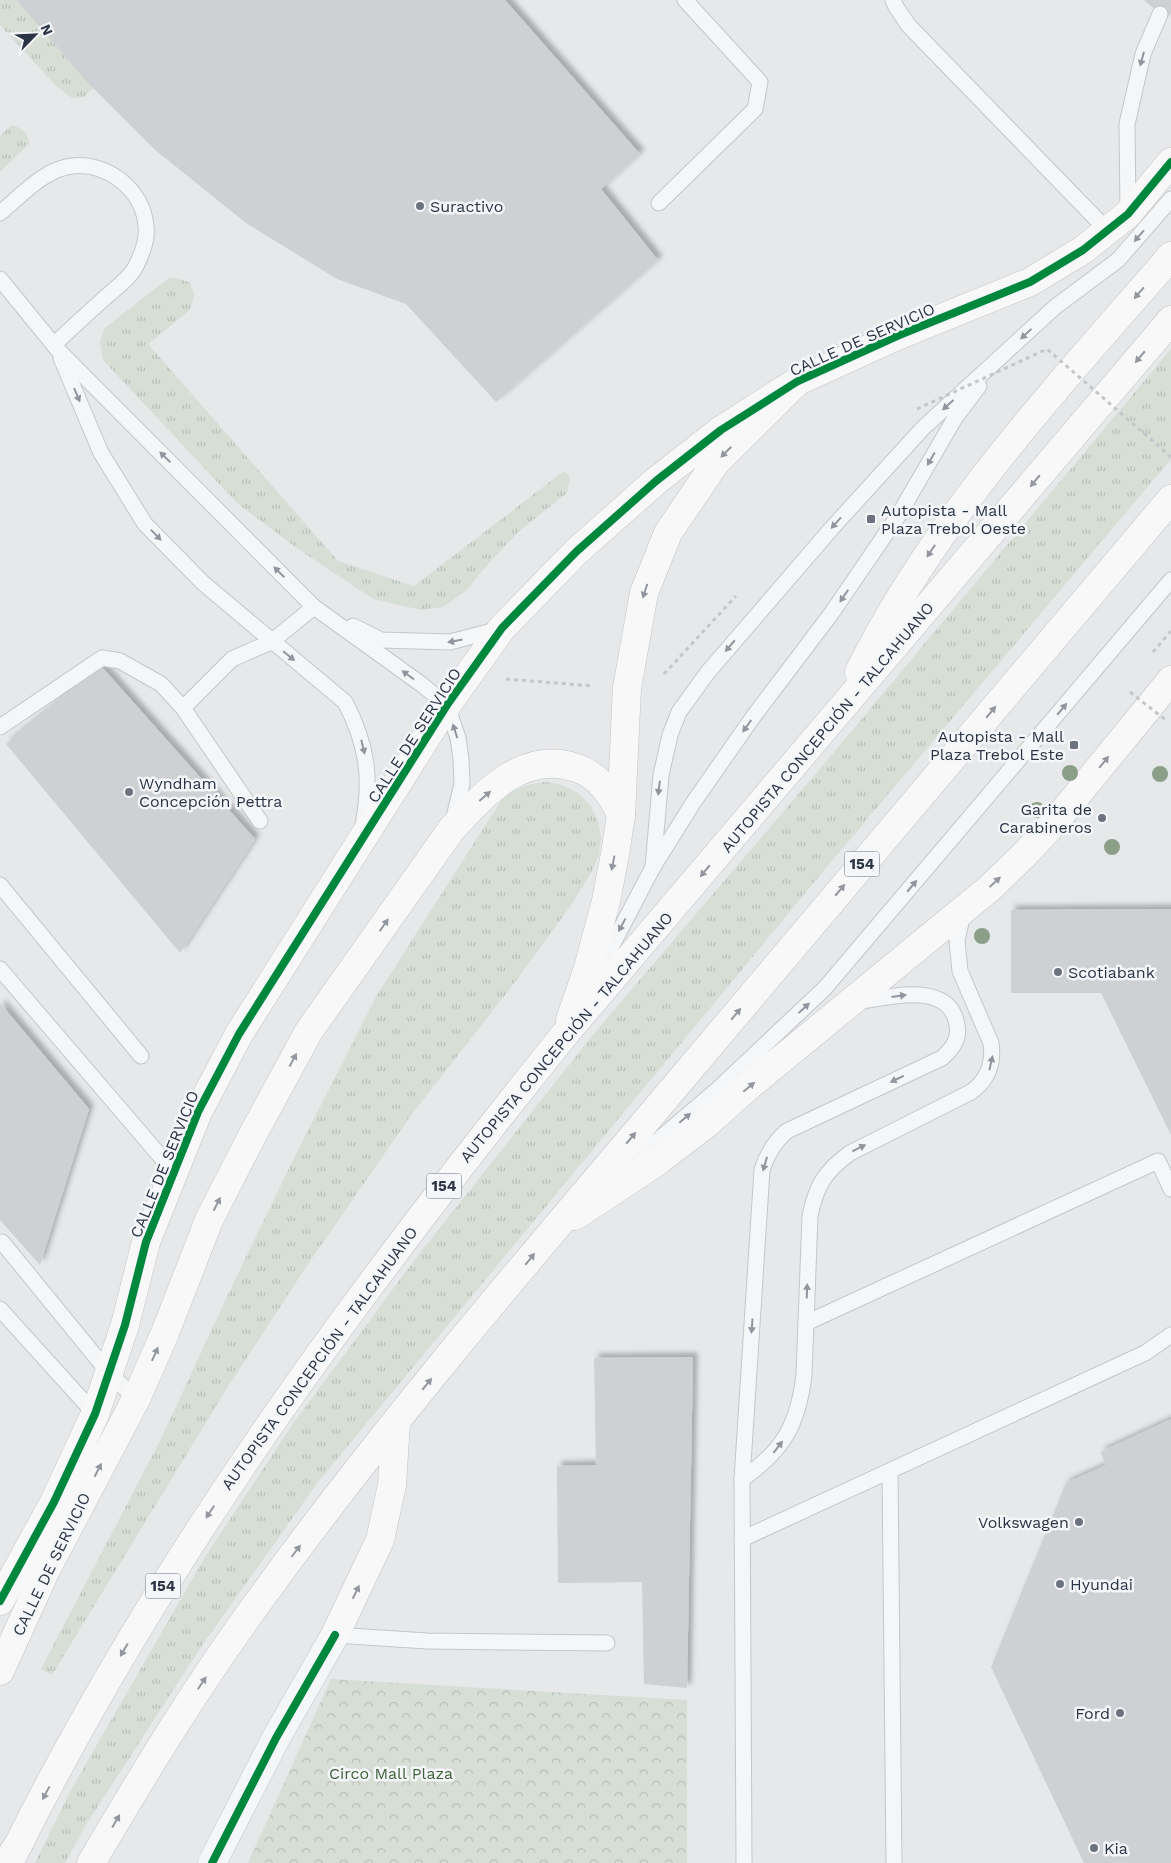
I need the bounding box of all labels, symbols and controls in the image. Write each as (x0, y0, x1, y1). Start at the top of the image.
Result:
north arrow (10, 10, 60, 60)
text: N (37, 22, 56, 38)
one-way arrow (1138, 51, 1146, 67)
place label: Suractivo (430, 197, 503, 216)
marker: Suractivo (414, 200, 426, 212)
one-way arrow (1134, 230, 1145, 243)
one-way arrow (1134, 287, 1145, 299)
street label: CALLE DE SERVICIO (787, 299, 938, 380)
one-way arrow (1020, 328, 1032, 340)
one-way arrow (1134, 350, 1145, 363)
one-way arrow (73, 388, 81, 402)
one-way arrow (942, 399, 954, 411)
one-way arrow (720, 446, 732, 458)
one-way arrow (159, 451, 171, 463)
one-way arrow (927, 453, 936, 466)
one-way arrow (1029, 475, 1040, 488)
place label: Autopista - Mall Plaza Trebol Oeste (881, 501, 1026, 538)
marker: Autopista - Mall Plaza Trebol Oeste (865, 513, 877, 525)
one-way arrow (831, 516, 842, 529)
one-way arrow (150, 529, 162, 541)
one-way arrow (927, 544, 936, 558)
one-way arrow (274, 566, 286, 578)
one-way arrow (641, 584, 649, 599)
one-way arrow (839, 589, 849, 603)
street label: AUTOPISTA CONCEPCIÓN - TALCAHUANO (717, 598, 938, 856)
one-way arrow (446, 637, 462, 645)
one-way arrow (725, 640, 736, 652)
one-way arrow (283, 651, 296, 662)
street label: CALLE DE SERVICIO (364, 664, 465, 806)
one-way arrow (402, 670, 415, 680)
one-way arrow (1056, 703, 1068, 715)
one-way arrow (985, 706, 996, 719)
one-way arrow (742, 719, 752, 733)
one-way arrow (451, 723, 459, 738)
place label: Autopista - Mall Plaza Trebol Este (930, 727, 1064, 764)
one-way arrow (359, 739, 367, 754)
marker: Autopista - Mall Plaza Trebol Este (1068, 739, 1080, 751)
one-way arrow (1099, 755, 1110, 768)
place label: Wyndham Concepción Pettra (139, 774, 282, 811)
one-way arrow (655, 781, 663, 797)
marker: Wyndham Concepción Pettra (123, 786, 135, 798)
one-way arrow (479, 790, 491, 802)
place label: Garita de Carabineros (999, 800, 1092, 837)
marker: Garita de Carabineros (1096, 812, 1108, 824)
road number: 154 (844, 852, 880, 876)
one-way arrow (609, 855, 617, 871)
one-way arrow (699, 864, 710, 877)
one-way arrow (989, 876, 1001, 888)
one-way arrow (906, 880, 917, 893)
one-way arrow (835, 883, 846, 896)
street label: AUTOPISTA CONCEPCIÓN - TALCAHUANO (456, 908, 677, 1166)
one-way arrow (379, 918, 389, 932)
one-way arrow (618, 918, 626, 933)
place label: Scotiabank (1068, 963, 1155, 982)
marker: Scotiabank (1052, 966, 1064, 978)
one-way arrow (891, 992, 907, 1000)
one-way arrow (798, 1002, 810, 1014)
one-way arrow (730, 1008, 741, 1021)
one-way arrow (289, 1053, 297, 1067)
one-way arrow (987, 1054, 995, 1070)
one-way arrow (889, 1075, 904, 1083)
one-way arrow (742, 1081, 755, 1092)
street label: CALLE DE SERVICIO (126, 1088, 203, 1241)
one-way arrow (678, 1112, 690, 1124)
one-way arrow (625, 1133, 637, 1145)
one-way arrow (851, 1144, 866, 1152)
one-way arrow (760, 1157, 768, 1172)
road number: 154 (426, 1174, 462, 1198)
one-way arrow (213, 1196, 221, 1211)
street label: AUTOPISTA CONCEPCIÓN - TALCAHUANO (217, 1223, 421, 1494)
one-way arrow (524, 1253, 535, 1266)
one-way arrow (803, 1283, 811, 1299)
one-way arrow (748, 1318, 756, 1334)
one-way arrow (152, 1347, 160, 1361)
one-way arrow (421, 1378, 432, 1391)
one-way arrow (772, 1441, 783, 1454)
one-way arrow (94, 1463, 102, 1477)
street label: CALLE DE SERVICIO (8, 1489, 94, 1639)
one-way arrow (205, 1505, 215, 1519)
place label: Volkswagen (978, 1513, 1069, 1532)
marker: Volkswagen (1073, 1516, 1085, 1528)
one-way arrow (291, 1544, 301, 1558)
road number: 154 (146, 1574, 180, 1598)
place label: Hyundai (1070, 1575, 1133, 1594)
marker: Hyundai (1054, 1578, 1066, 1590)
one-way arrow (352, 1584, 360, 1599)
one-way arrow (120, 1644, 129, 1657)
one-way arrow (197, 1677, 207, 1690)
place label: Ford (1075, 1704, 1110, 1723)
marker: Ford (1114, 1707, 1126, 1719)
park label: Circo Mall Plaza (329, 1764, 453, 1783)
one-way arrow (42, 1785, 50, 1800)
one-way arrow (111, 1814, 120, 1827)
place label: Kia (1104, 1839, 1128, 1858)
marker: Kia (1088, 1842, 1100, 1854)

